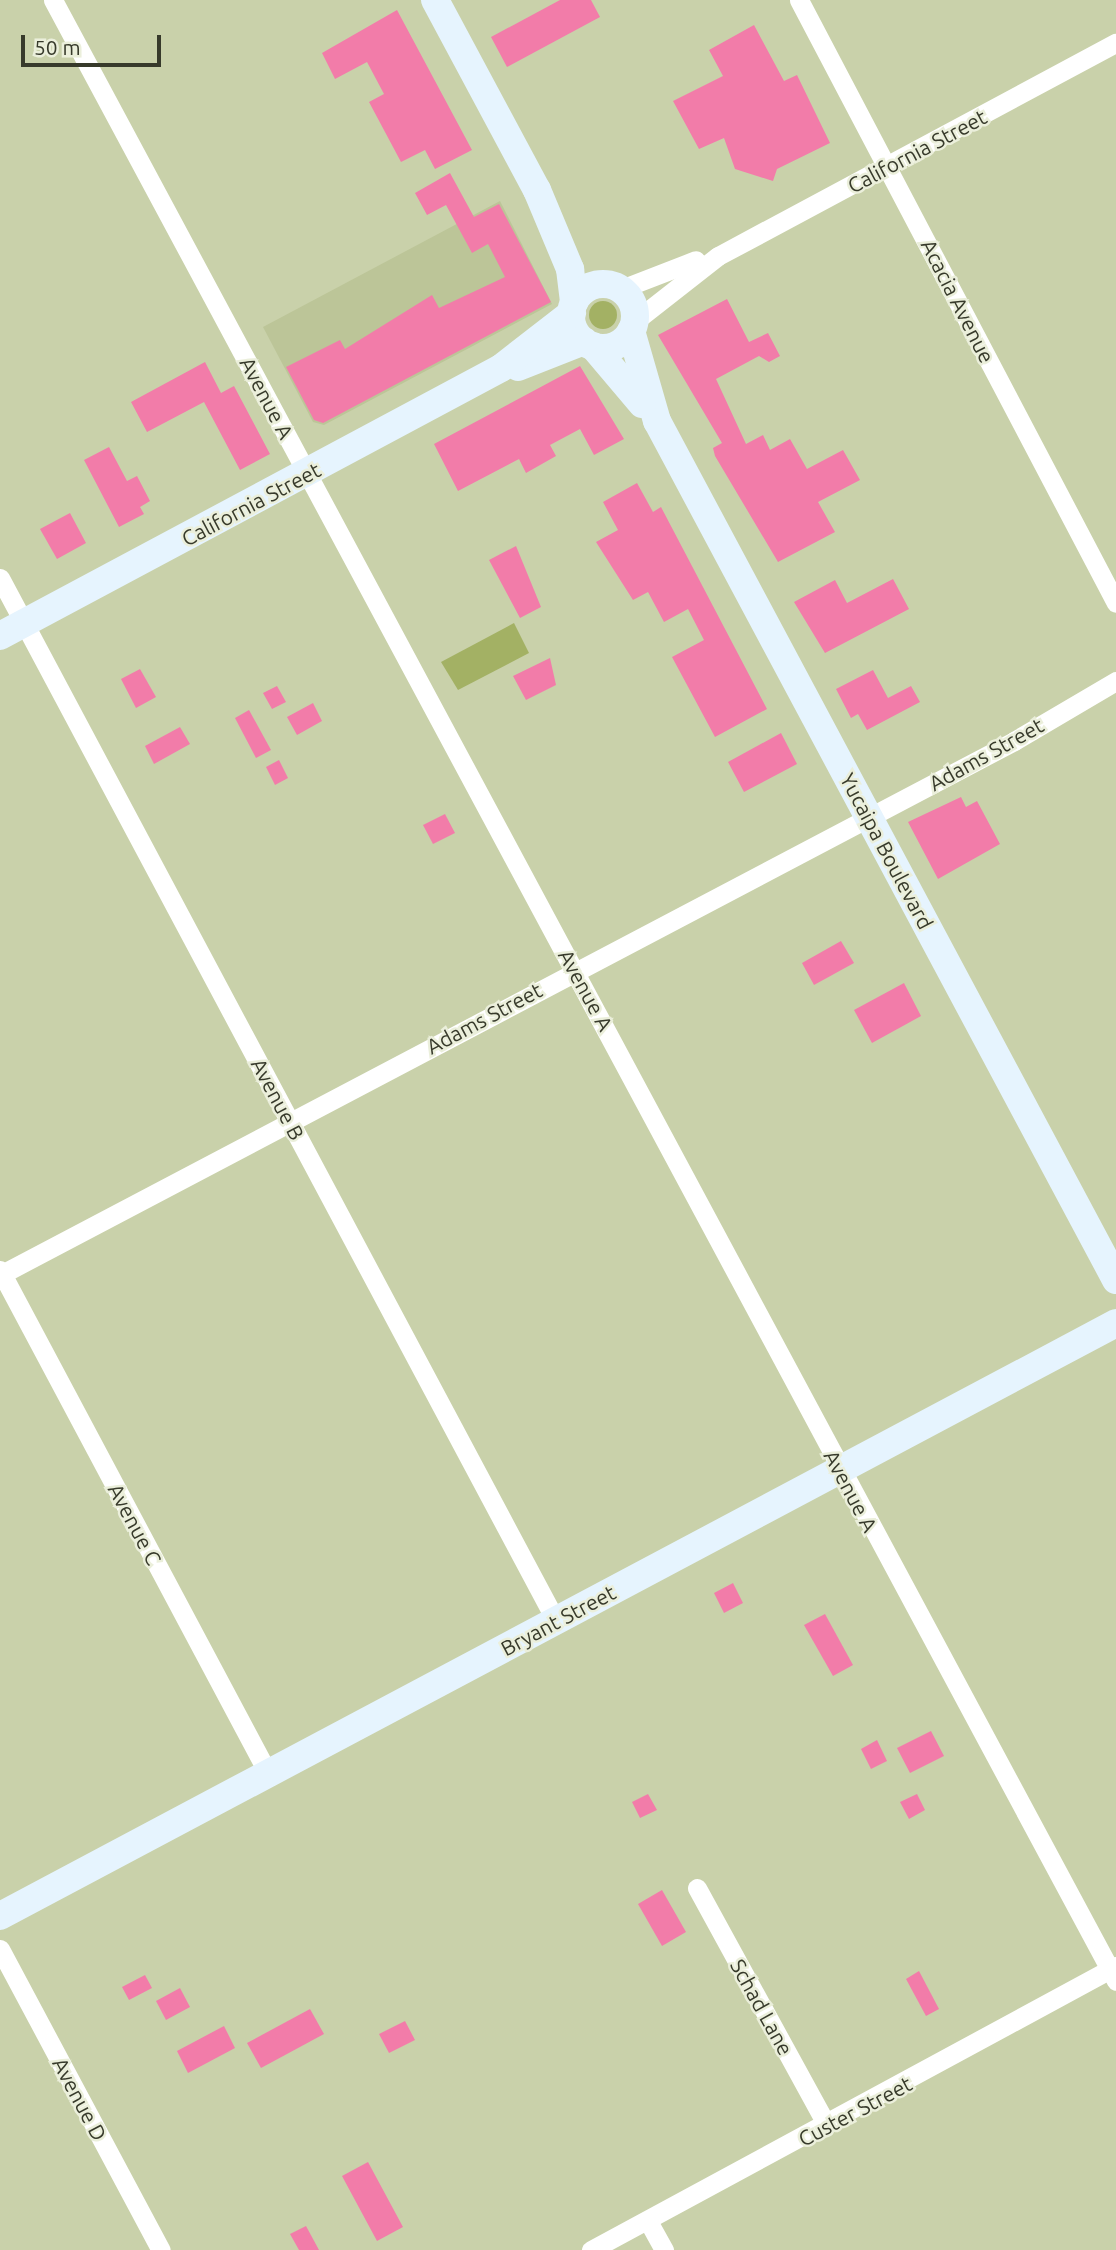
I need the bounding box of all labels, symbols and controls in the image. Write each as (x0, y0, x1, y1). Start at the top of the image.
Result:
scale bar (24, 21, 164, 65)
text: 50 m (34, 35, 81, 59)
street label: California Street (843, 104, 991, 198)
street label: Acacia Avenue (916, 235, 1000, 367)
street label: Avenue A (235, 353, 299, 443)
street label: California Street (177, 457, 325, 551)
street label: Adams Street (924, 712, 1048, 796)
street label: Yucaipa Boulevard (835, 769, 939, 933)
street label: Avenue A (553, 945, 619, 1035)
street label: Adams Street (422, 977, 546, 1059)
street label: Avenue B (246, 1054, 310, 1144)
street label: Avenue A (819, 1446, 883, 1536)
street label: Avenue C (103, 1479, 167, 1569)
street label: Bryant Street (496, 1579, 620, 1661)
street label: Schad Lane (725, 1955, 799, 2059)
street label: Avenue D (48, 2053, 112, 2145)
street label: Custer Street (794, 2071, 916, 2151)

